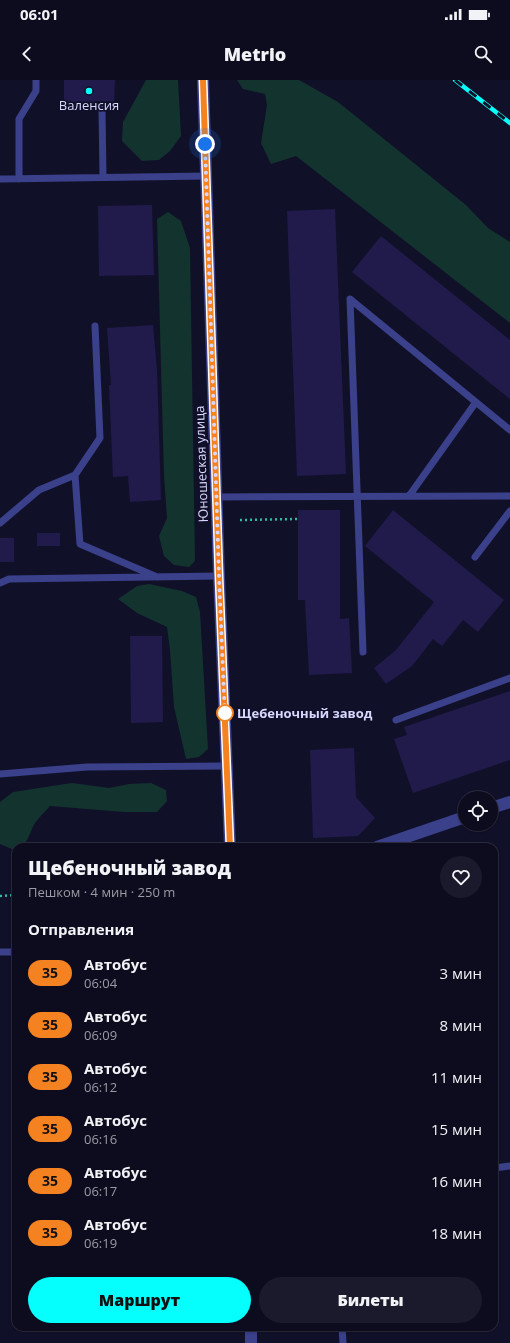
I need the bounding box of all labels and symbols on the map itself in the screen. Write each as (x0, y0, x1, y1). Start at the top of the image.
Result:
marker: Валенсия (84, 86, 94, 96)
place label: Валенсия (59, 96, 119, 114)
your location (195, 134, 215, 154)
street label: Юношеская улица (190, 405, 212, 523)
marker: Щебеночный завод (216, 704, 234, 722)
place label: Щебеночный завод (237, 704, 373, 722)

